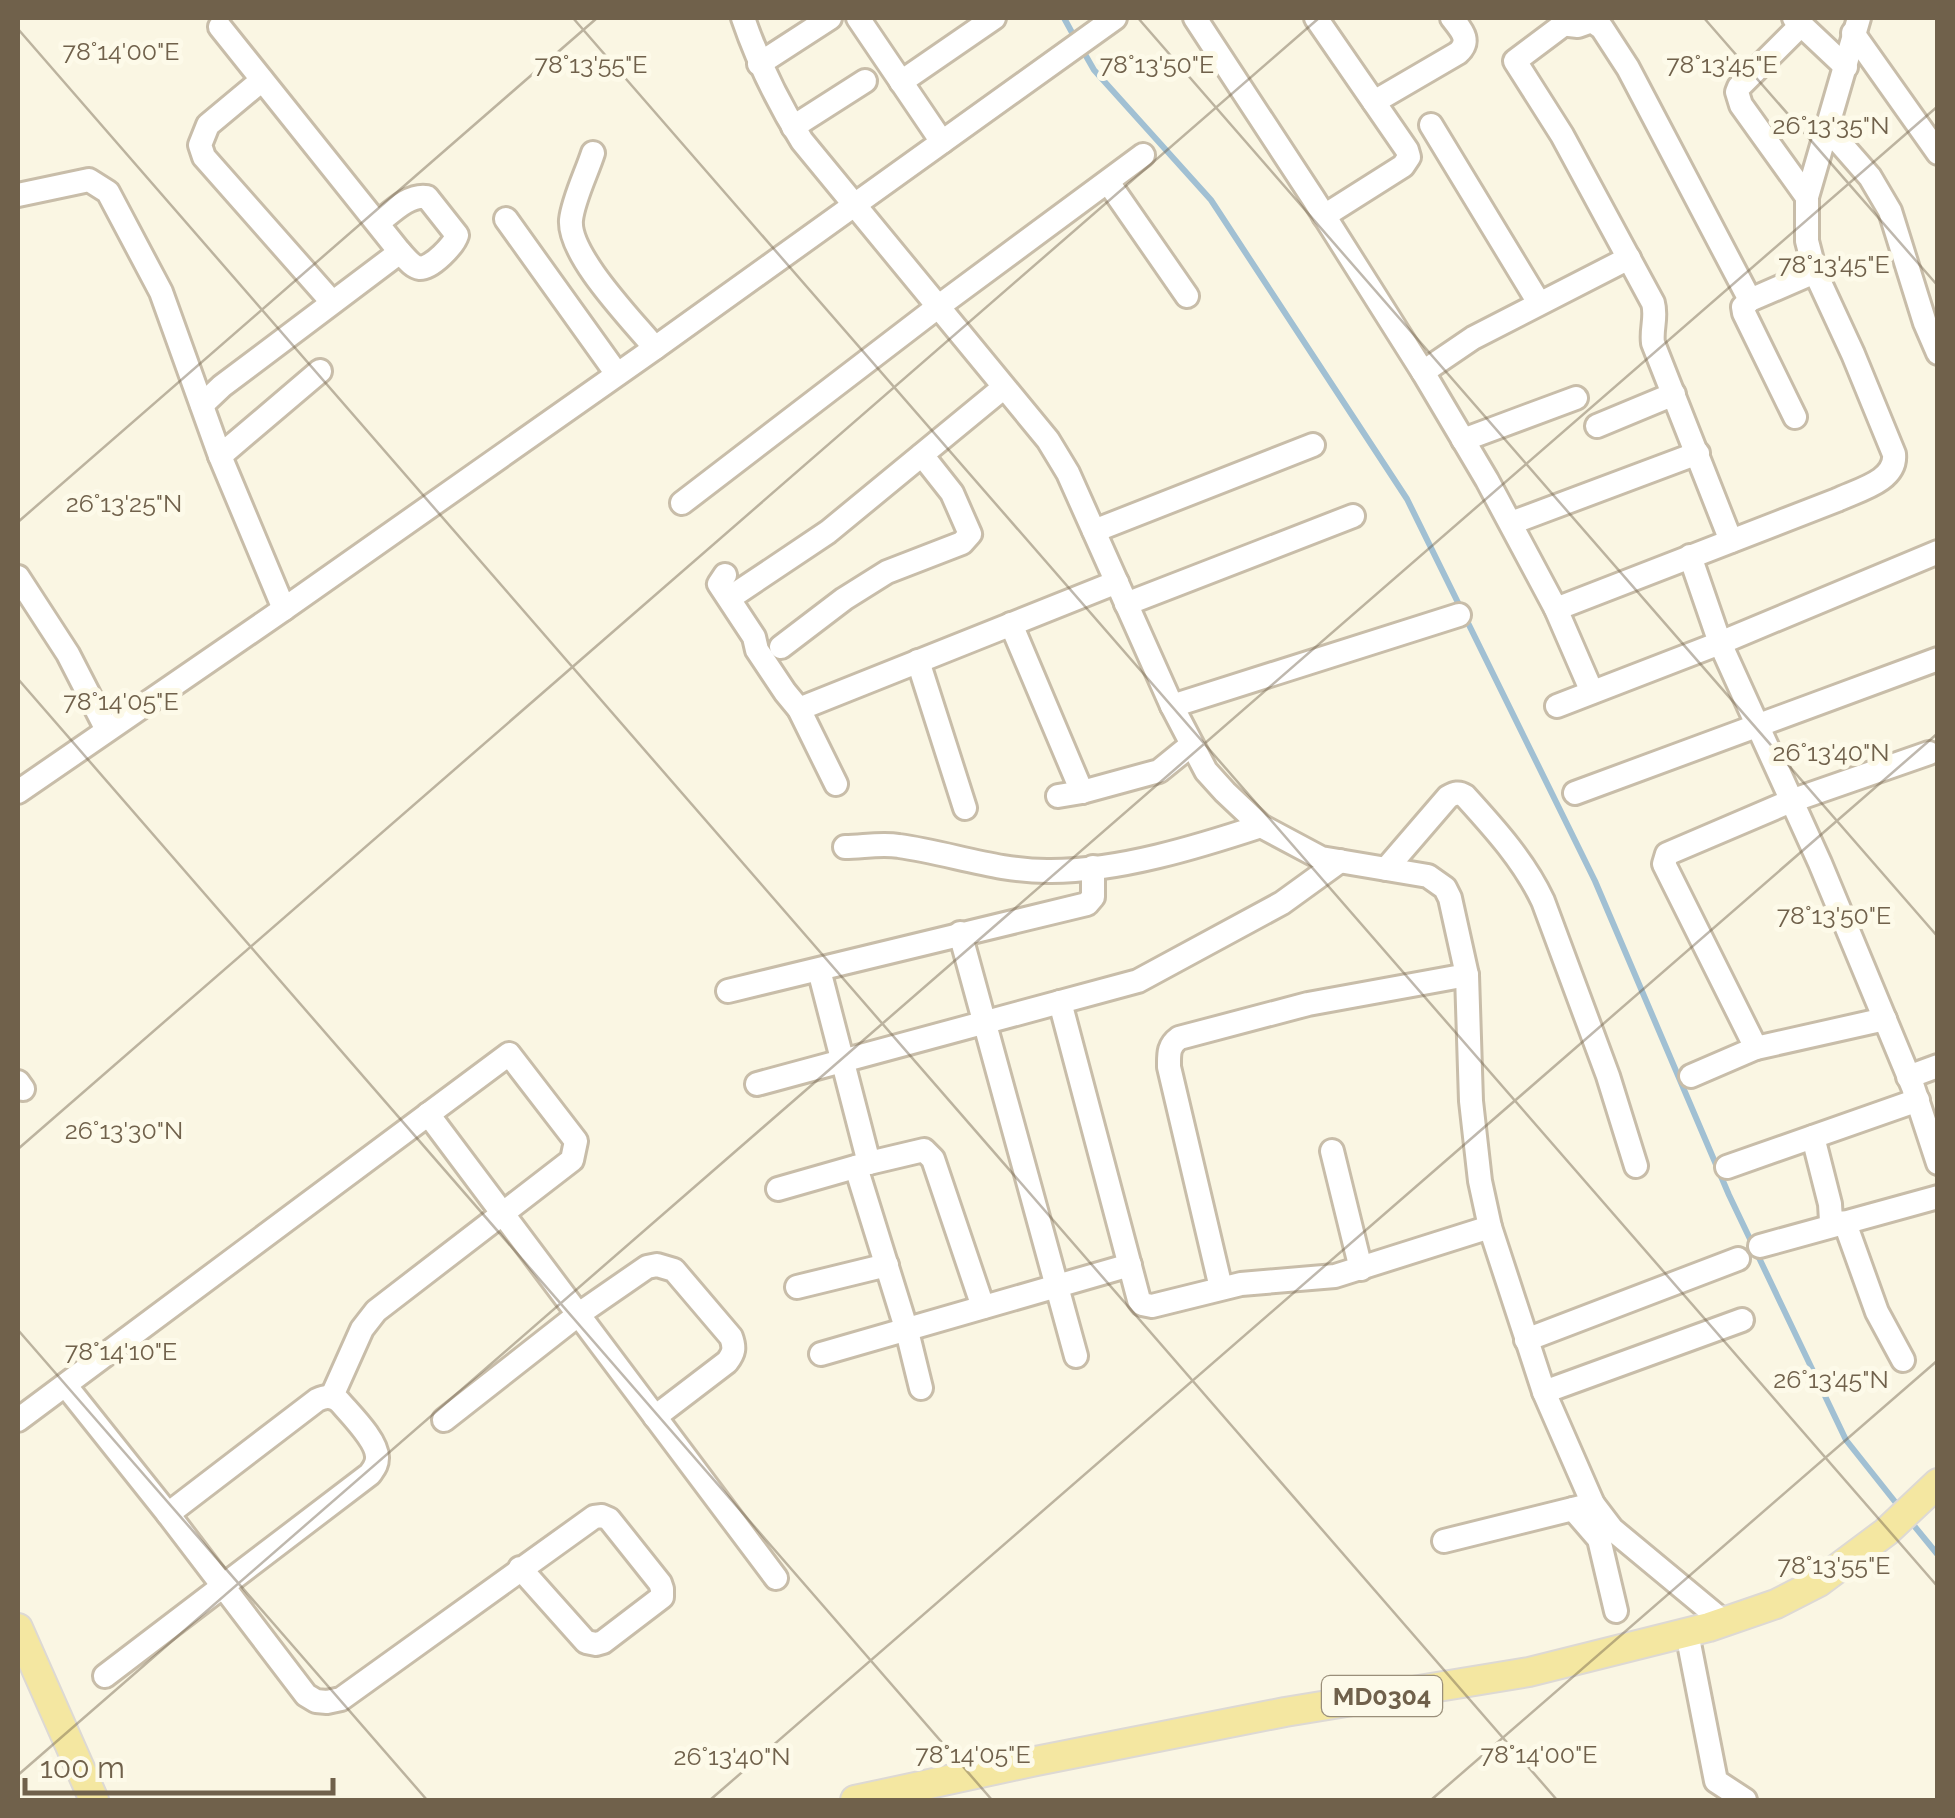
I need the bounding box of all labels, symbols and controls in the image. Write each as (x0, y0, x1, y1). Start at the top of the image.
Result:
text: 78°14'00"E (63, 36, 179, 66)
text: 78°13'55"E (535, 49, 647, 79)
text: 78°13'50"E (1100, 49, 1214, 79)
text: 78°13'45"E (1666, 49, 1778, 79)
text: 26°13'35"N (1773, 110, 1889, 140)
text: 78°13'45"E (1778, 249, 1890, 279)
text: 26°13'25"N (66, 488, 182, 518)
text: 78°14'05"E (63, 686, 179, 716)
text: 26°13'40"N (1772, 737, 1890, 767)
text: 78°13'50"E (1777, 900, 1891, 930)
text: 26°13'30"N (65, 1115, 183, 1145)
text: 78°14'10"E (65, 1336, 177, 1366)
text: 26°13'45"N (1773, 1364, 1889, 1394)
text: 78°13'55"E (1778, 1550, 1890, 1580)
road number: MD0304 (1322, 1676, 1442, 1716)
scale bar (25, 1733, 332, 1795)
text: 78°14'05"E (915, 1739, 1031, 1769)
text: 78°14'00"E (1481, 1739, 1597, 1769)
text: 26°13'40"N (673, 1741, 791, 1771)
text: 100 m (40, 1750, 125, 1785)

